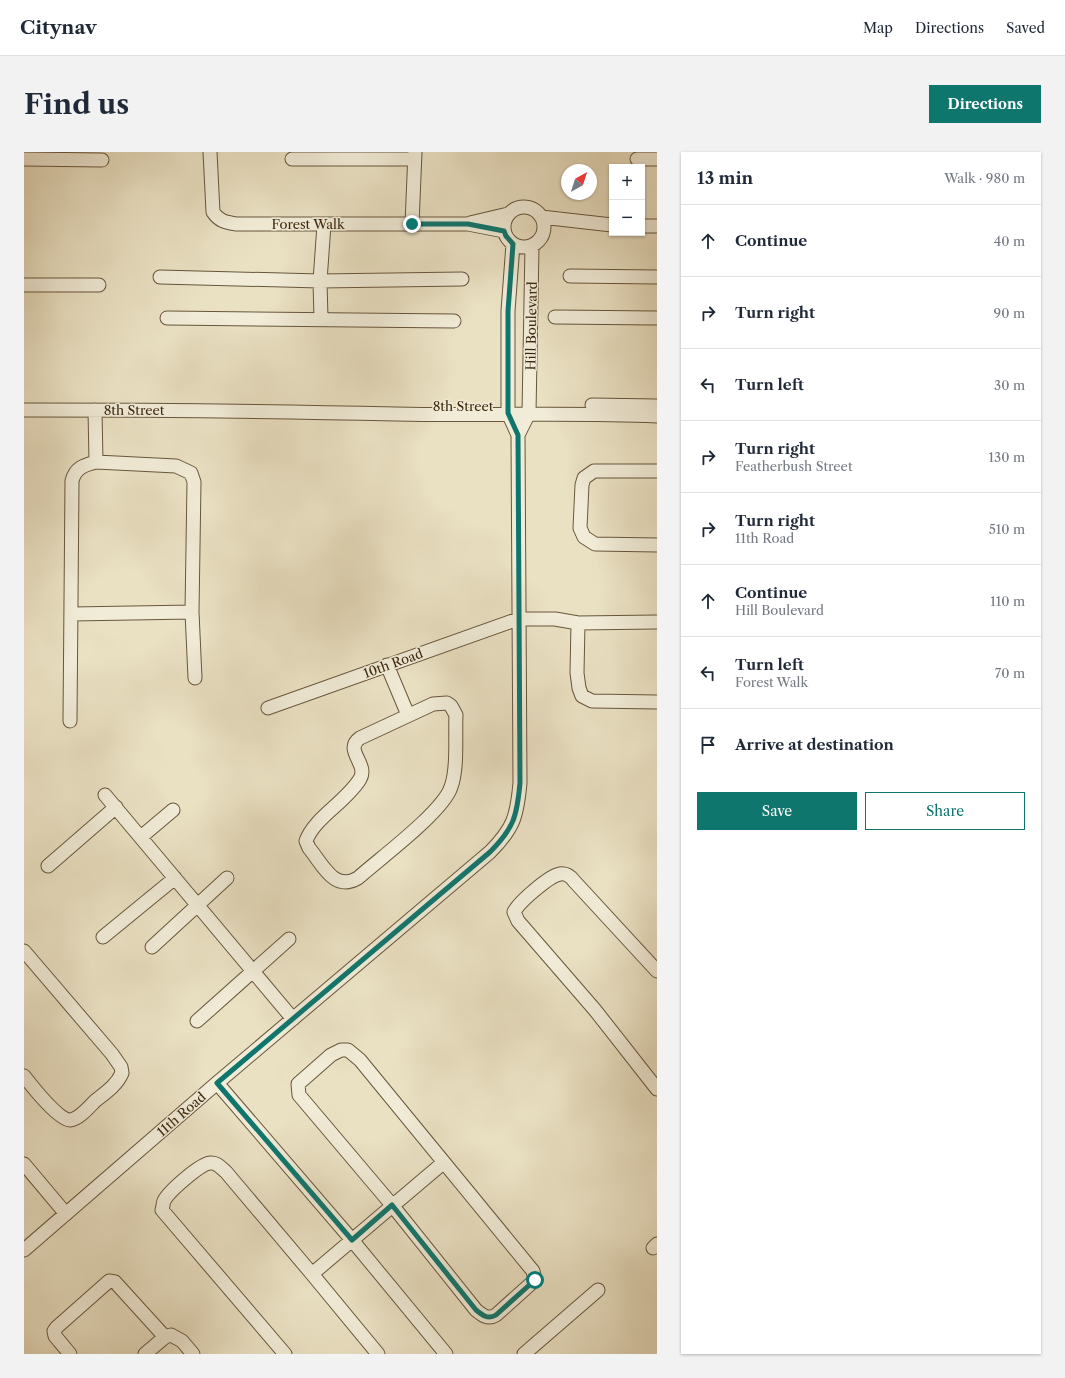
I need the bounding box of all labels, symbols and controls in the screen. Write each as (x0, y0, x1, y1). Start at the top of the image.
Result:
text: Citynav (20, 16, 97, 39)
text: Map (863, 19, 893, 37)
text: Directions (915, 19, 984, 37)
text: Saved (1006, 19, 1045, 37)
button: Directions (929, 85, 1041, 123)
text: Find us (24, 87, 129, 121)
north arrow (561, 164, 597, 200)
map controls (609, 164, 645, 236)
button: + (609, 164, 645, 200)
text: 13 min (697, 168, 753, 188)
text: Walk · 980 m (944, 170, 1025, 186)
button: − (609, 200, 645, 236)
route end (403, 215, 421, 233)
street label: Forest Walk (272, 216, 345, 232)
icon: ahead (697, 230, 719, 252)
text: Continue (735, 231, 807, 250)
text: 40 m (994, 233, 1025, 249)
street label: Hill Boulevard (522, 281, 540, 371)
icon: right (697, 302, 719, 324)
text: Turn right (735, 303, 815, 322)
text: 90 m (994, 305, 1025, 321)
icon: left (697, 374, 719, 396)
text: Turn left (735, 375, 804, 394)
text: 30 m (994, 377, 1025, 393)
street label: 8th Street (433, 398, 494, 414)
street label: 8th Street (104, 402, 165, 418)
text: Turn right (735, 439, 815, 458)
icon: right (697, 446, 719, 468)
text: 130 m (989, 449, 1025, 465)
text: Featherbush Street (735, 458, 853, 474)
text: Turn right (735, 511, 815, 530)
icon: right (697, 518, 719, 540)
text: 510 m (989, 521, 1025, 537)
text: 11th Road (735, 530, 794, 546)
text: Continue (735, 583, 807, 602)
icon: ahead (697, 590, 719, 612)
text: 110 m (990, 593, 1025, 609)
text: Hill Boulevard (735, 602, 824, 618)
street label: 10th Road (361, 645, 425, 681)
text: Turn left (735, 655, 804, 674)
icon: left (697, 662, 719, 684)
text: 70 m (995, 665, 1025, 681)
text: Forest Walk (735, 674, 808, 690)
icon: arrive (697, 734, 719, 756)
text: Arrive at destination (735, 735, 894, 754)
button: Save (697, 792, 857, 830)
button: Share (865, 792, 1025, 830)
street label: 11th Road (153, 1088, 209, 1139)
route start (526, 1271, 544, 1289)

